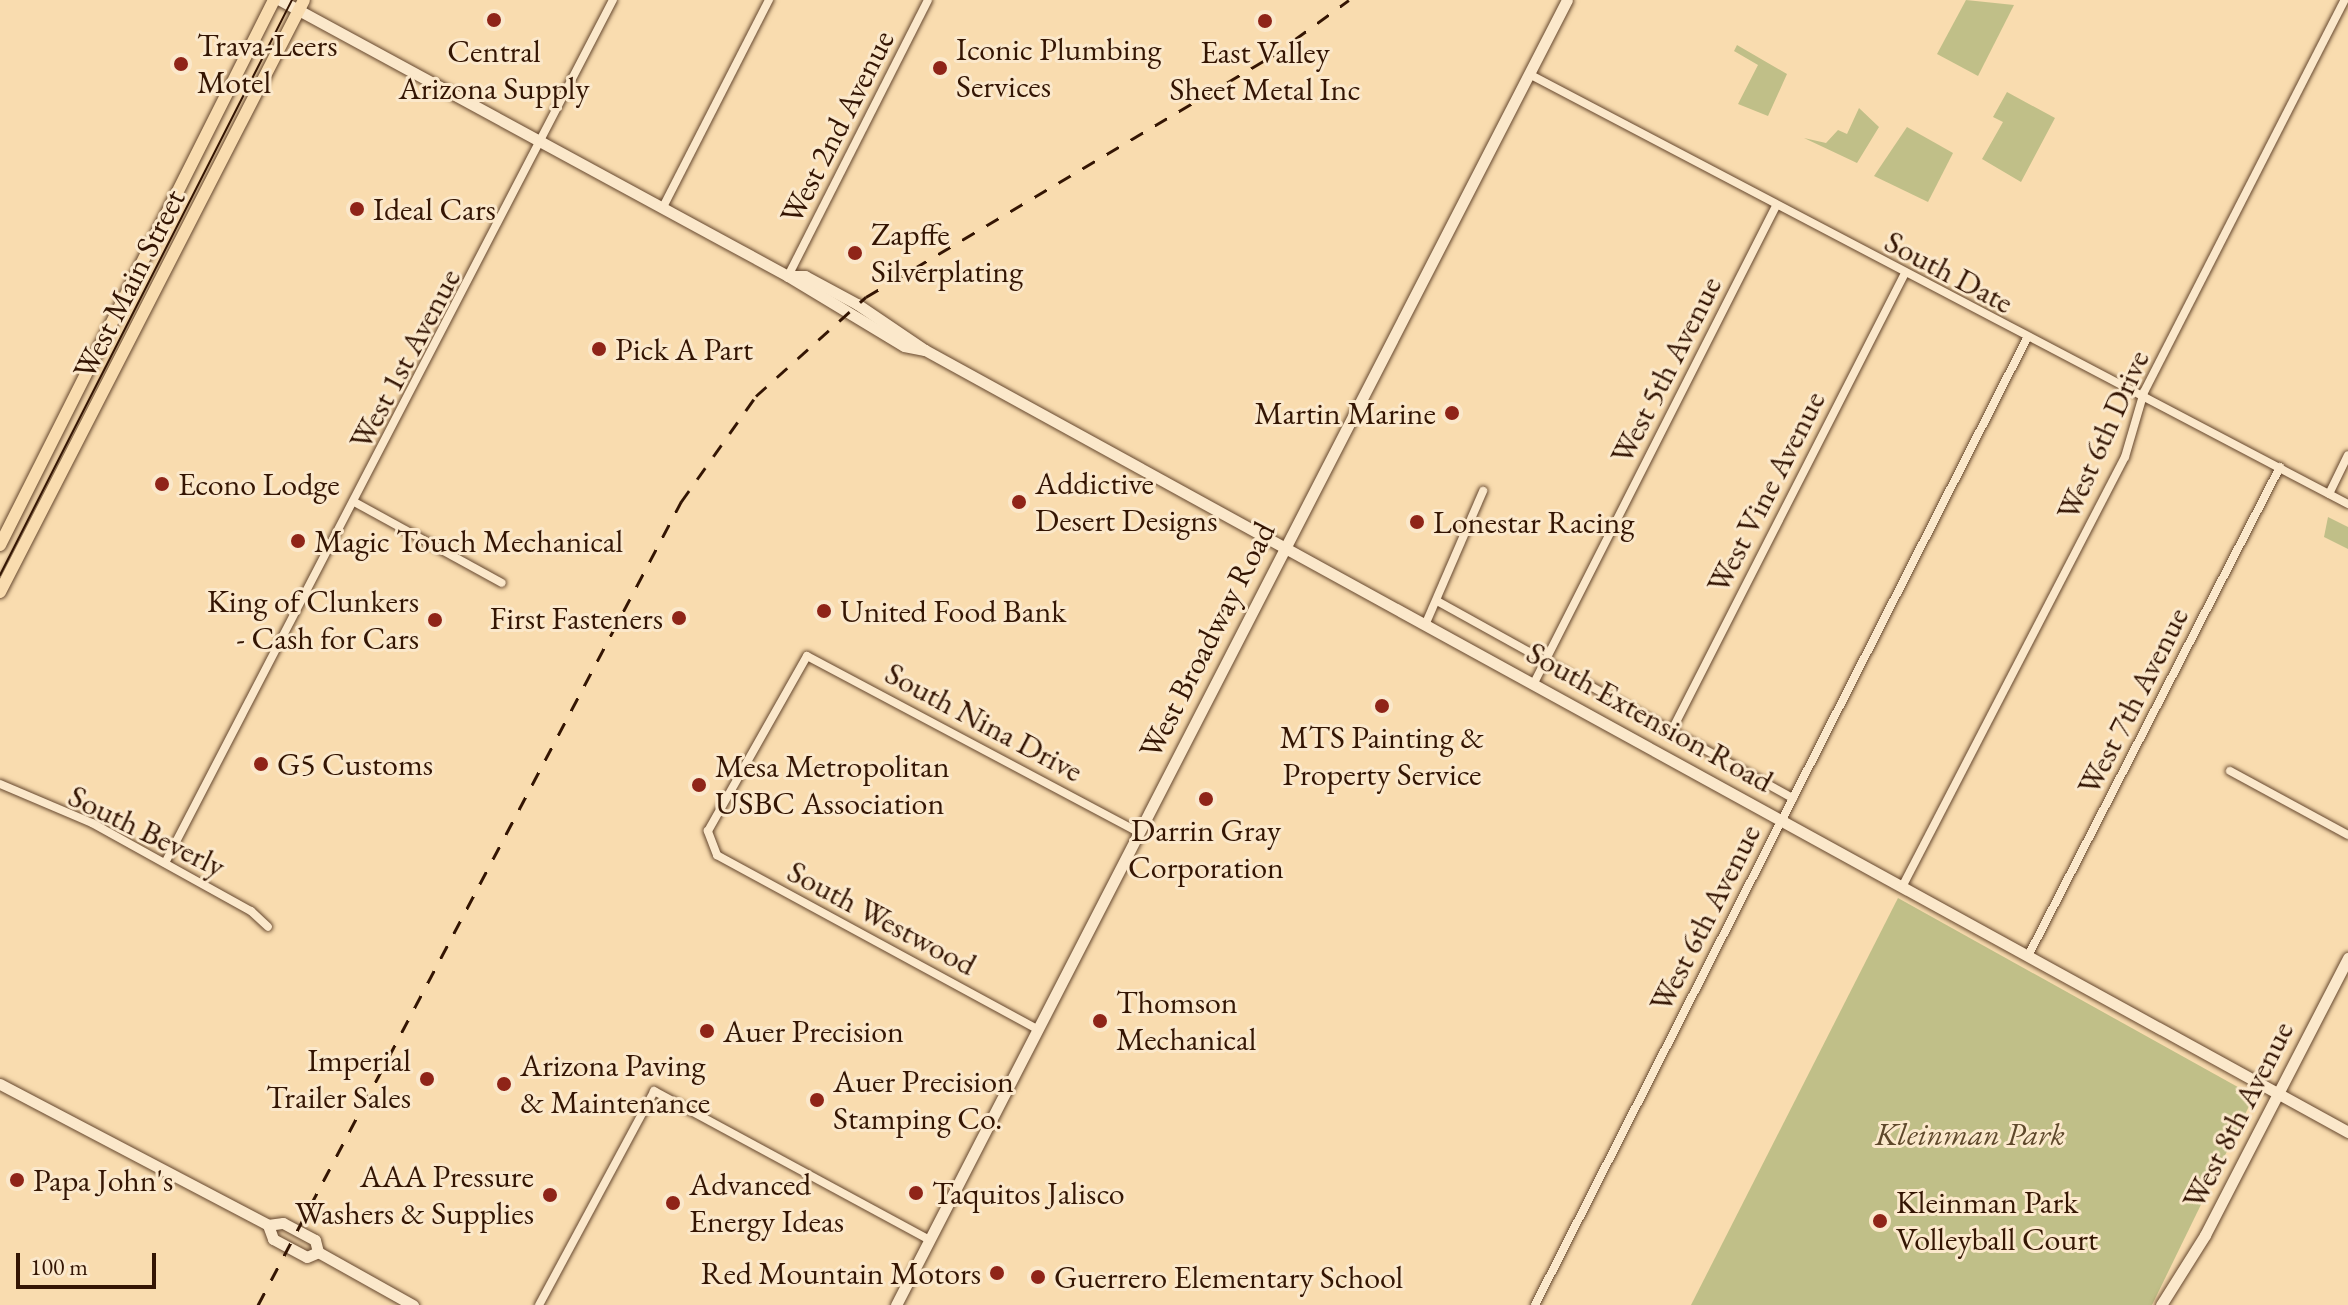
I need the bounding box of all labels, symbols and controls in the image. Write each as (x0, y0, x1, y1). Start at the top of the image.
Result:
marker: Central Arizona Supply (485, 11, 503, 29)
marker: East Valley Sheet Metal Inc (1256, 12, 1274, 30)
street label: West 2nd Avenue (772, 24, 902, 230)
place label: Trava-Leers Motel (197, 27, 337, 102)
place label: Iconic Plumbing Services (956, 31, 1162, 106)
place label: Central Arizona Supply (399, 33, 589, 108)
place label: East Valley Sheet Metal Inc (1170, 34, 1360, 109)
marker: Trava-Leers Motel (172, 55, 190, 73)
marker: Iconic Plumbing Services (931, 59, 949, 77)
street label: West Main Street (65, 183, 193, 385)
place label: Ideal Cars (373, 190, 496, 228)
marker: Ideal Cars (348, 200, 366, 218)
place label: Zapffe Silverplating (871, 216, 1023, 291)
street label: South Date (1878, 222, 2020, 322)
marker: Zapffe Silverplating (846, 244, 864, 262)
street label: West 1st Avenue (341, 262, 469, 456)
street label: West 5th Avenue (1602, 270, 1730, 470)
place label: Pick A Part (615, 330, 753, 368)
marker: Pick A Part (590, 340, 608, 358)
street label: West 6th Drive (2048, 344, 2158, 526)
street label: West Vine Avenue (1699, 385, 1833, 599)
place label: Martin Marine (1254, 394, 1436, 432)
marker: Martin Marine (1443, 404, 1461, 422)
place label: Econo Lodge (178, 465, 340, 503)
place label: Addictive Desert Designs (1035, 465, 1217, 540)
marker: Econo Lodge (153, 475, 171, 493)
marker: Addictive Desert Designs (1010, 493, 1028, 511)
place label: Lonestar Racing (1433, 503, 1634, 541)
marker: Lonestar Racing (1408, 513, 1426, 531)
street label: West Broadway Road (1131, 515, 1283, 765)
place label: Magic Touch Mechanical (314, 522, 623, 560)
marker: Magic Touch Mechanical (289, 532, 307, 550)
place label: King of Clunkers - Cash for Cars (207, 583, 419, 658)
place label: United Food Bank (840, 592, 1066, 630)
place label: First Fasteners (490, 599, 663, 637)
street label: West 7th Avenue (2069, 601, 2197, 801)
marker: United Food Bank (815, 602, 833, 620)
marker: First Fasteners (670, 609, 688, 627)
marker: King of Clunkers - Cash for Cars (426, 611, 444, 629)
street label: South Extension Road (1520, 633, 1780, 801)
street label: South Nina Drive (879, 654, 1089, 790)
marker: MTS Painting & Property Service (1373, 697, 1391, 715)
place label: MTS Painting & Property Service (1280, 719, 1484, 794)
place label: G5 Customs (277, 745, 433, 783)
place label: Mesa Metropolitan USBC Association (715, 748, 950, 823)
marker: G5 Customs (252, 755, 270, 773)
marker: Mesa Metropolitan USBC Association (690, 776, 708, 794)
street label: South Beverly (62, 777, 232, 885)
marker: Darrin Gray Corporation (1197, 790, 1215, 808)
place label: Darrin Gray Corporation (1128, 812, 1284, 887)
street label: West 6th Avenue (1641, 818, 1769, 1018)
street label: South Westwood (781, 852, 983, 984)
place label: Thomson Mechanical (1116, 984, 1256, 1059)
place label: Auer Precision (723, 1012, 904, 1050)
marker: Thomson Mechanical (1091, 1012, 1109, 1030)
street label: West 8th Avenue (2174, 1015, 2302, 1215)
marker: Auer Precision (698, 1022, 716, 1040)
place label: Imperial Trailer Sales (266, 1042, 411, 1117)
place label: Arizona Paving & Maintenance (520, 1047, 710, 1122)
place label: Auer Precision Stamping Co. (833, 1063, 1014, 1138)
marker: Imperial Trailer Sales (418, 1070, 436, 1088)
marker: Arizona Paving & Maintenance (495, 1075, 513, 1093)
marker: Auer Precision Stamping Co. (808, 1091, 826, 1109)
park label: Kleinman Park (1875, 1115, 2065, 1153)
place label: AAA Pressure Washers & Supplies (295, 1158, 534, 1233)
place label: Papa John's (33, 1161, 173, 1199)
place label: Advanced Energy Ideas (689, 1166, 844, 1241)
marker: Papa John's (8, 1171, 26, 1189)
place label: Taquitos Jalisco (932, 1174, 1125, 1212)
marker: Taquitos Jalisco (907, 1184, 925, 1202)
place label: Kleinman Park Volleyball Court (1896, 1184, 2098, 1259)
marker: AAA Pressure Washers & Supplies (541, 1186, 559, 1204)
marker: Advanced Energy Ideas (664, 1194, 682, 1212)
marker: Kleinman Park Volleyball Court (1871, 1212, 1889, 1230)
scale bar (20, 1237, 160, 1287)
text: 100 m (30, 1251, 88, 1282)
place label: Red Mountain Motors (701, 1254, 981, 1292)
place label: Guerrero Elementary School (1054, 1258, 1403, 1296)
marker: Red Mountain Motors (988, 1264, 1006, 1282)
marker: Guerrero Elementary School (1029, 1268, 1047, 1286)

